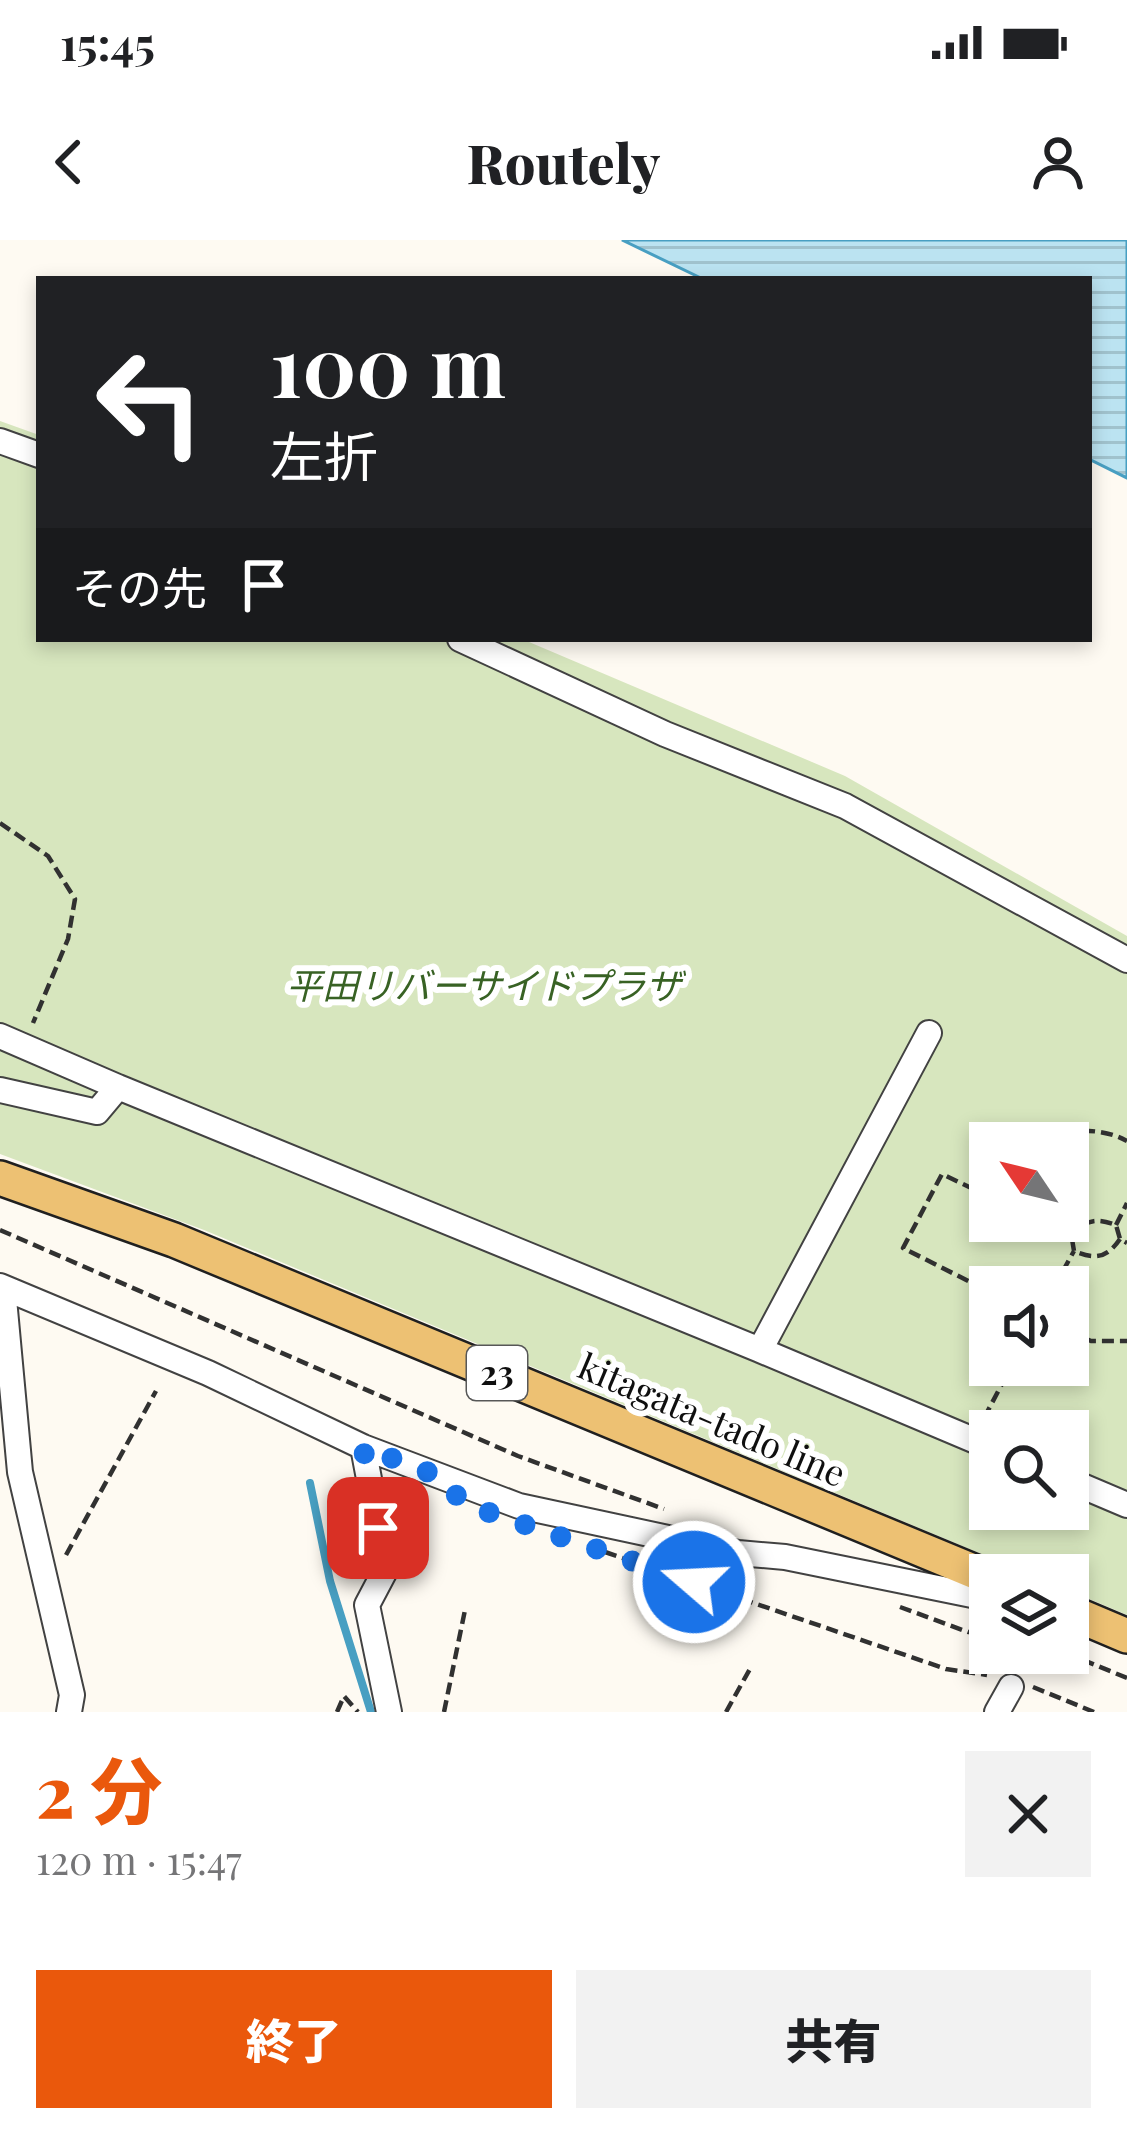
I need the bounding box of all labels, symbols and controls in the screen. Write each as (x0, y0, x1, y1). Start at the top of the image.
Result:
text: 15:45 (60, 12, 155, 72)
text: Routely (467, 126, 660, 198)
icon: back (36, 129, 102, 195)
icon: person (1025, 129, 1091, 195)
text: 100 m (270, 307, 506, 419)
icon: left (72, 324, 228, 480)
text: 左折 (270, 419, 378, 491)
icon: arrive (231, 552, 297, 618)
text: その先 (72, 556, 207, 616)
park label: 平田リバーサイドプラザ (286, 960, 687, 1008)
north arrow (969, 1122, 1089, 1242)
map controls (969, 1122, 1089, 1674)
button: sound (969, 1266, 1089, 1386)
street label: kitagata-tado line (572, 1340, 854, 1496)
road number: 23 (467, 1346, 527, 1400)
button: search (969, 1410, 1089, 1530)
pin (327, 1477, 429, 1579)
icon: arrive (345, 1495, 411, 1561)
position arrow (631, 1519, 757, 1645)
button: layers (969, 1554, 1089, 1674)
text: 2 分 (36, 1740, 162, 1836)
button: close (965, 1751, 1091, 1877)
text: 120 m · 15:47 (36, 1833, 242, 1885)
button: 終了 (36, 1970, 552, 2108)
button: 共有 (576, 1970, 1091, 2108)

